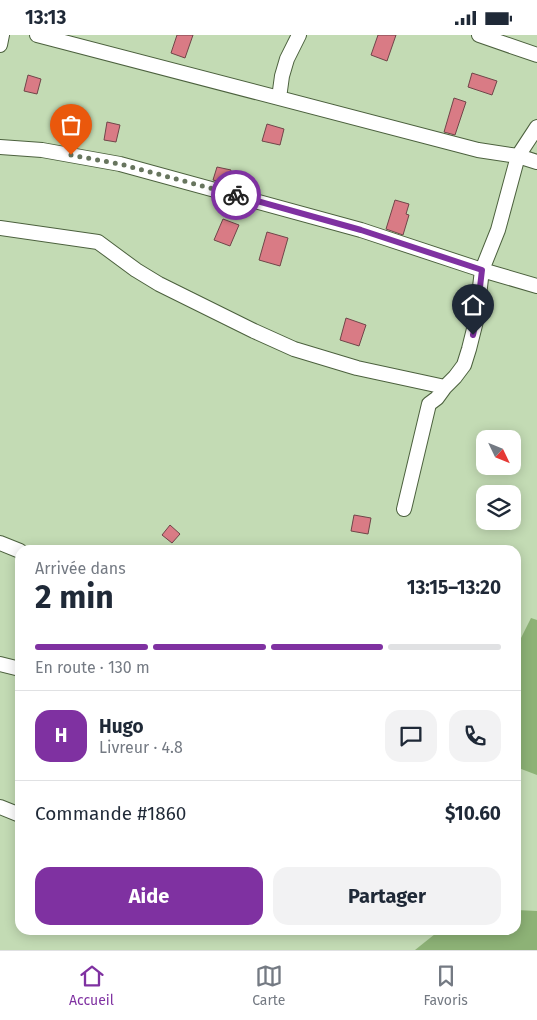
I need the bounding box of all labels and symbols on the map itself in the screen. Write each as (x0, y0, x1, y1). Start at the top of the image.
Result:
pin (50, 104, 92, 155)
courier (211, 170, 261, 220)
pin (452, 284, 494, 335)
north arrow (476, 430, 521, 475)

